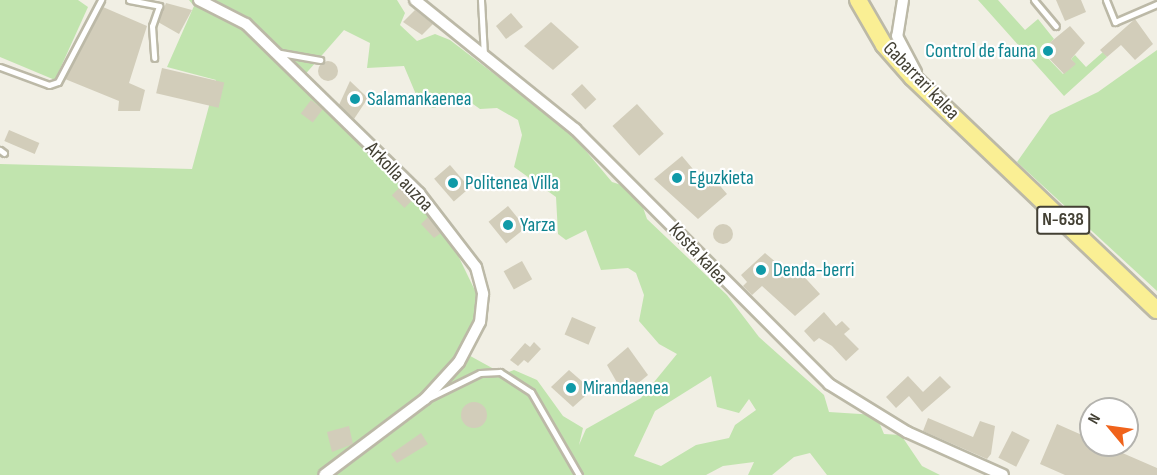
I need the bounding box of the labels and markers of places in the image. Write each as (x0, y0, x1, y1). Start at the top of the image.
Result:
place label: Control de fauna (925, 39, 1036, 63)
marker: Control de fauna (1041, 44, 1055, 58)
place label: Salamankaenea (367, 87, 471, 111)
marker: Salamankaenea (348, 92, 362, 106)
place label: Eguzkieta (689, 166, 754, 190)
place label: Politenea Villa (465, 171, 559, 195)
marker: Eguzkieta (670, 171, 684, 185)
marker: Politenea Villa (446, 176, 460, 190)
place label: Yarza (520, 213, 556, 237)
marker: Yarza (501, 218, 515, 232)
place label: Denda-berri (773, 258, 854, 282)
marker: Denda-berri (754, 263, 768, 277)
place label: Mirandaenea (583, 376, 669, 400)
marker: Mirandaenea (564, 381, 578, 395)

